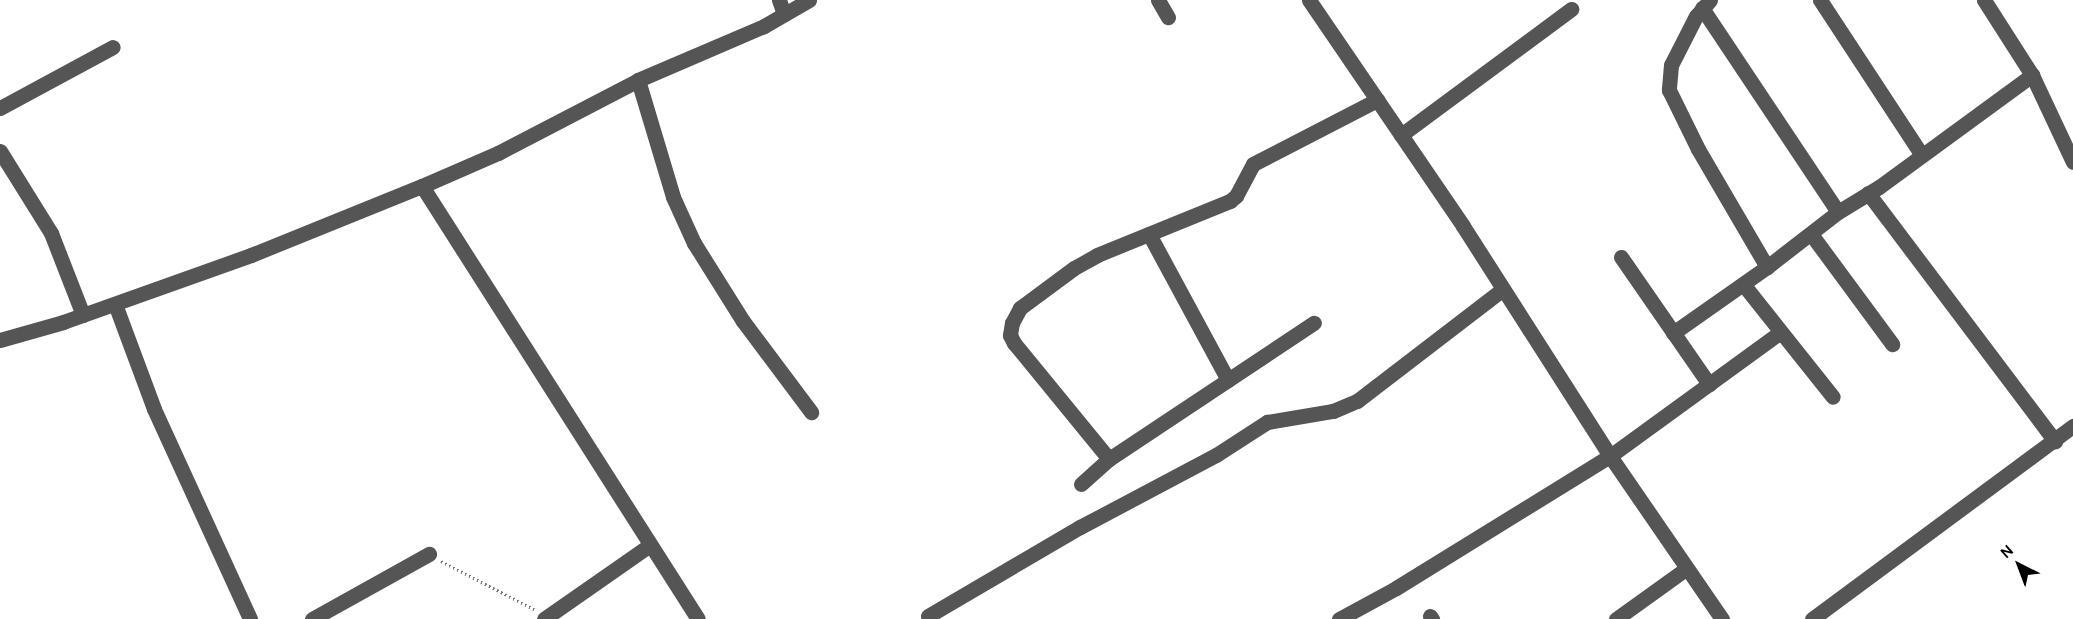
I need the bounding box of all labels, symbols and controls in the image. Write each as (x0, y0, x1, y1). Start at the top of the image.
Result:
north arrow (1989, 535, 2049, 595)
text: N (1996, 540, 2017, 562)

